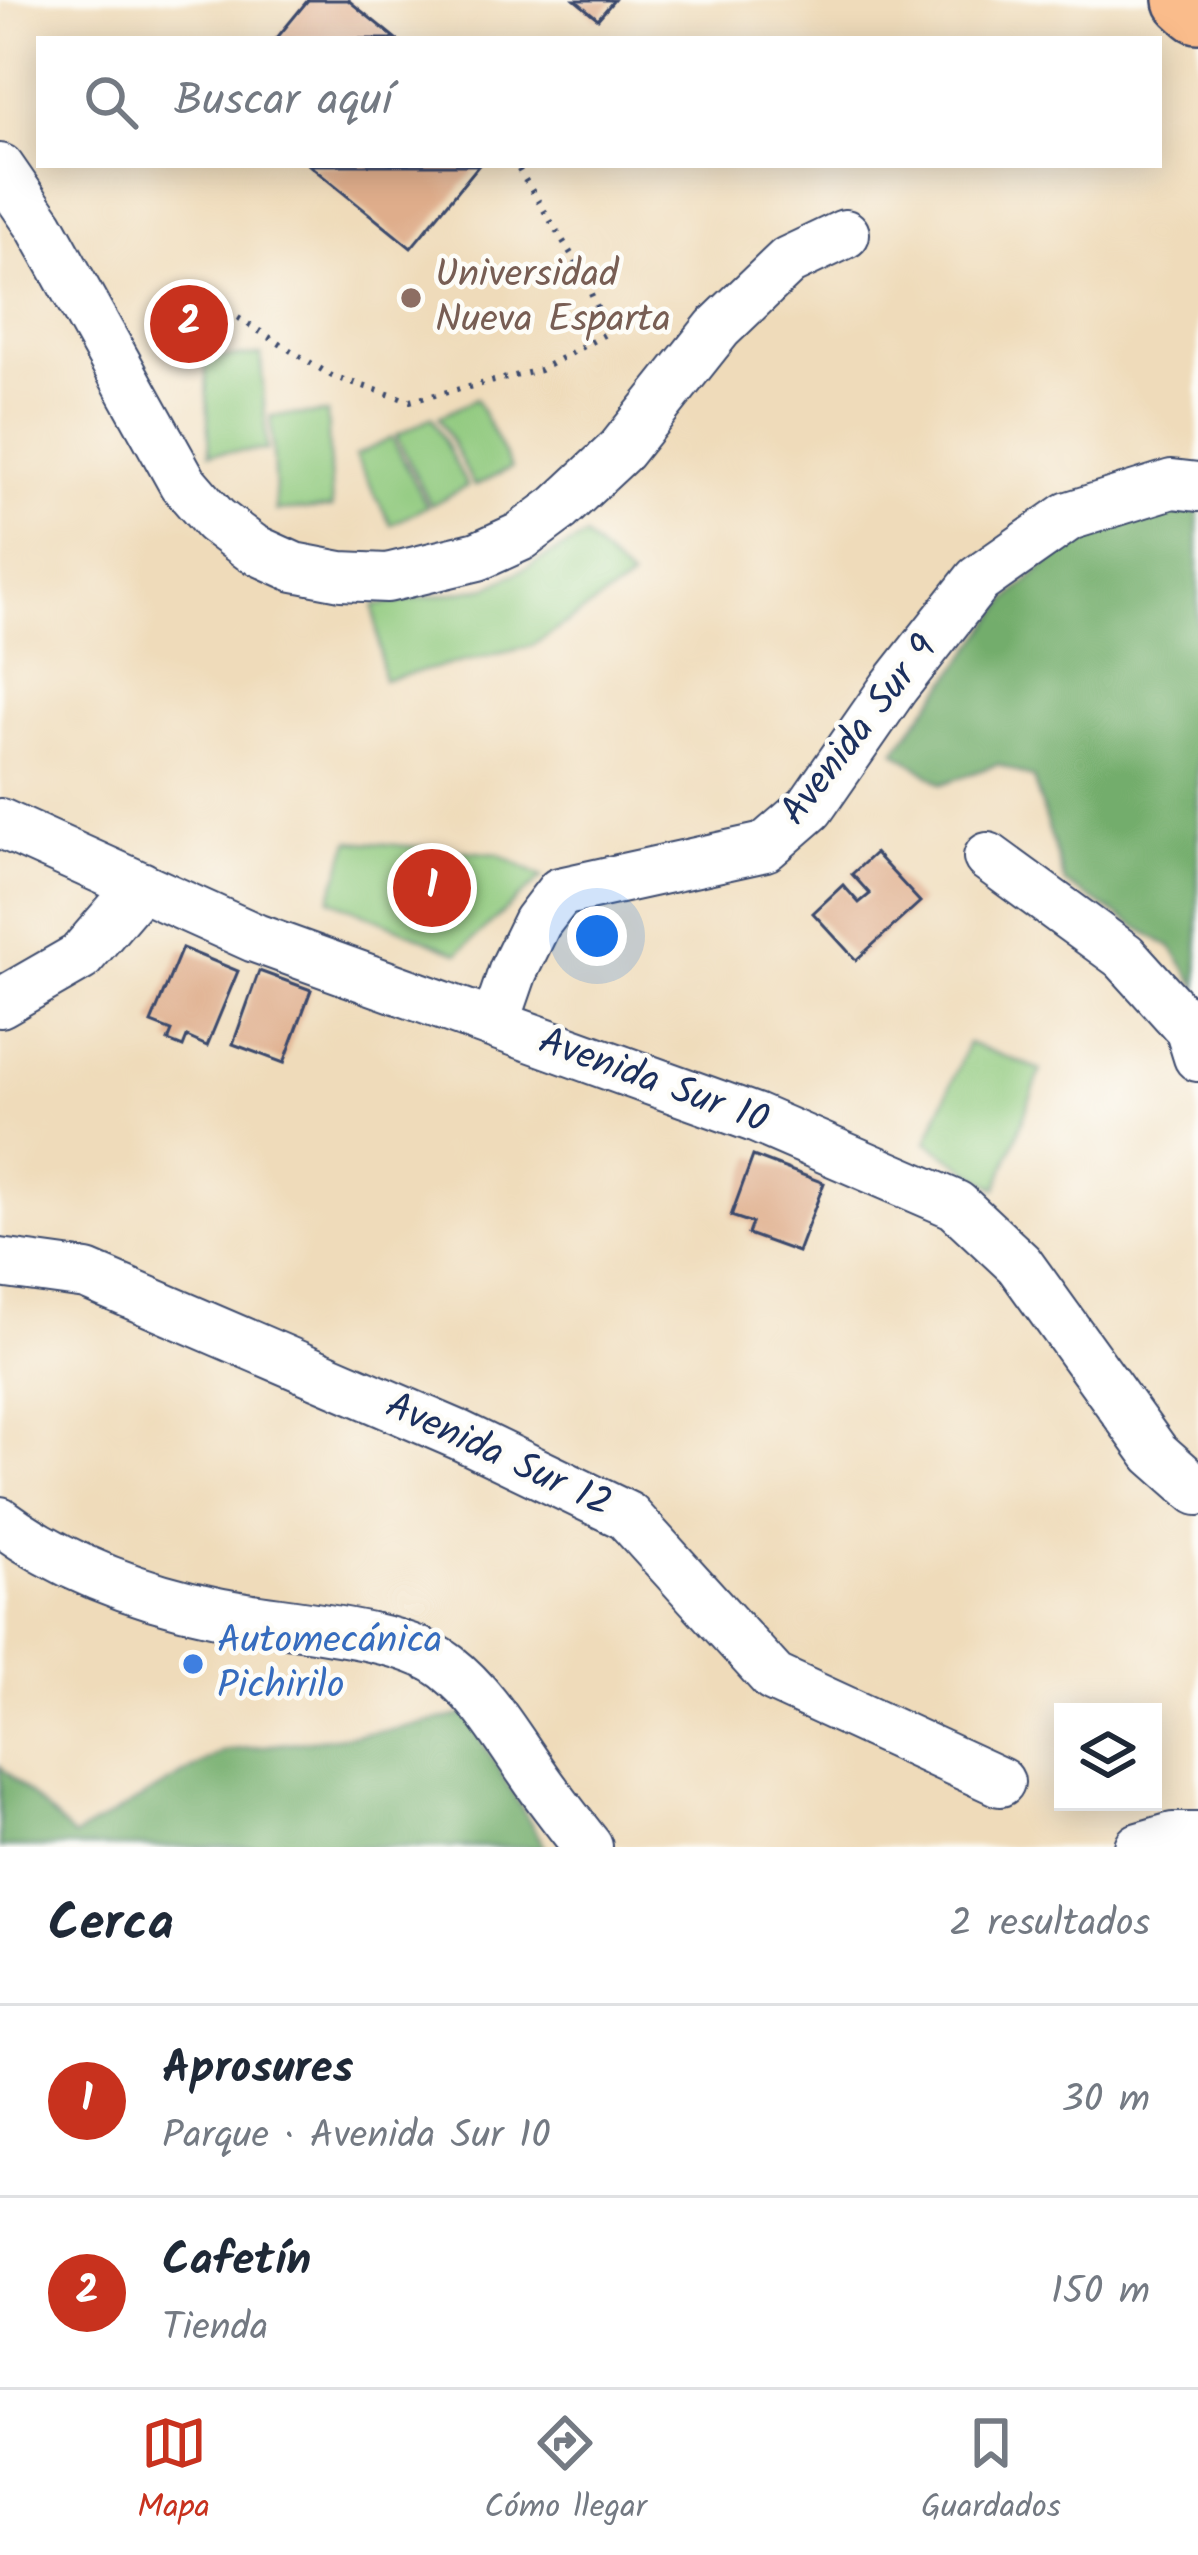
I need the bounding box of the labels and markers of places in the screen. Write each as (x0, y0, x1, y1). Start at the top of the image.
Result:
place label: Universidad Nueva Esparta (435, 245, 671, 352)
pin: 2 (150, 279, 228, 369)
marker: Universidad Nueva Esparta (398, 285, 424, 311)
pin: 1 (393, 843, 471, 933)
place label: Automecánica Pichirilo (217, 1611, 442, 1718)
marker: Automecánica Pichirilo (180, 1651, 206, 1677)

